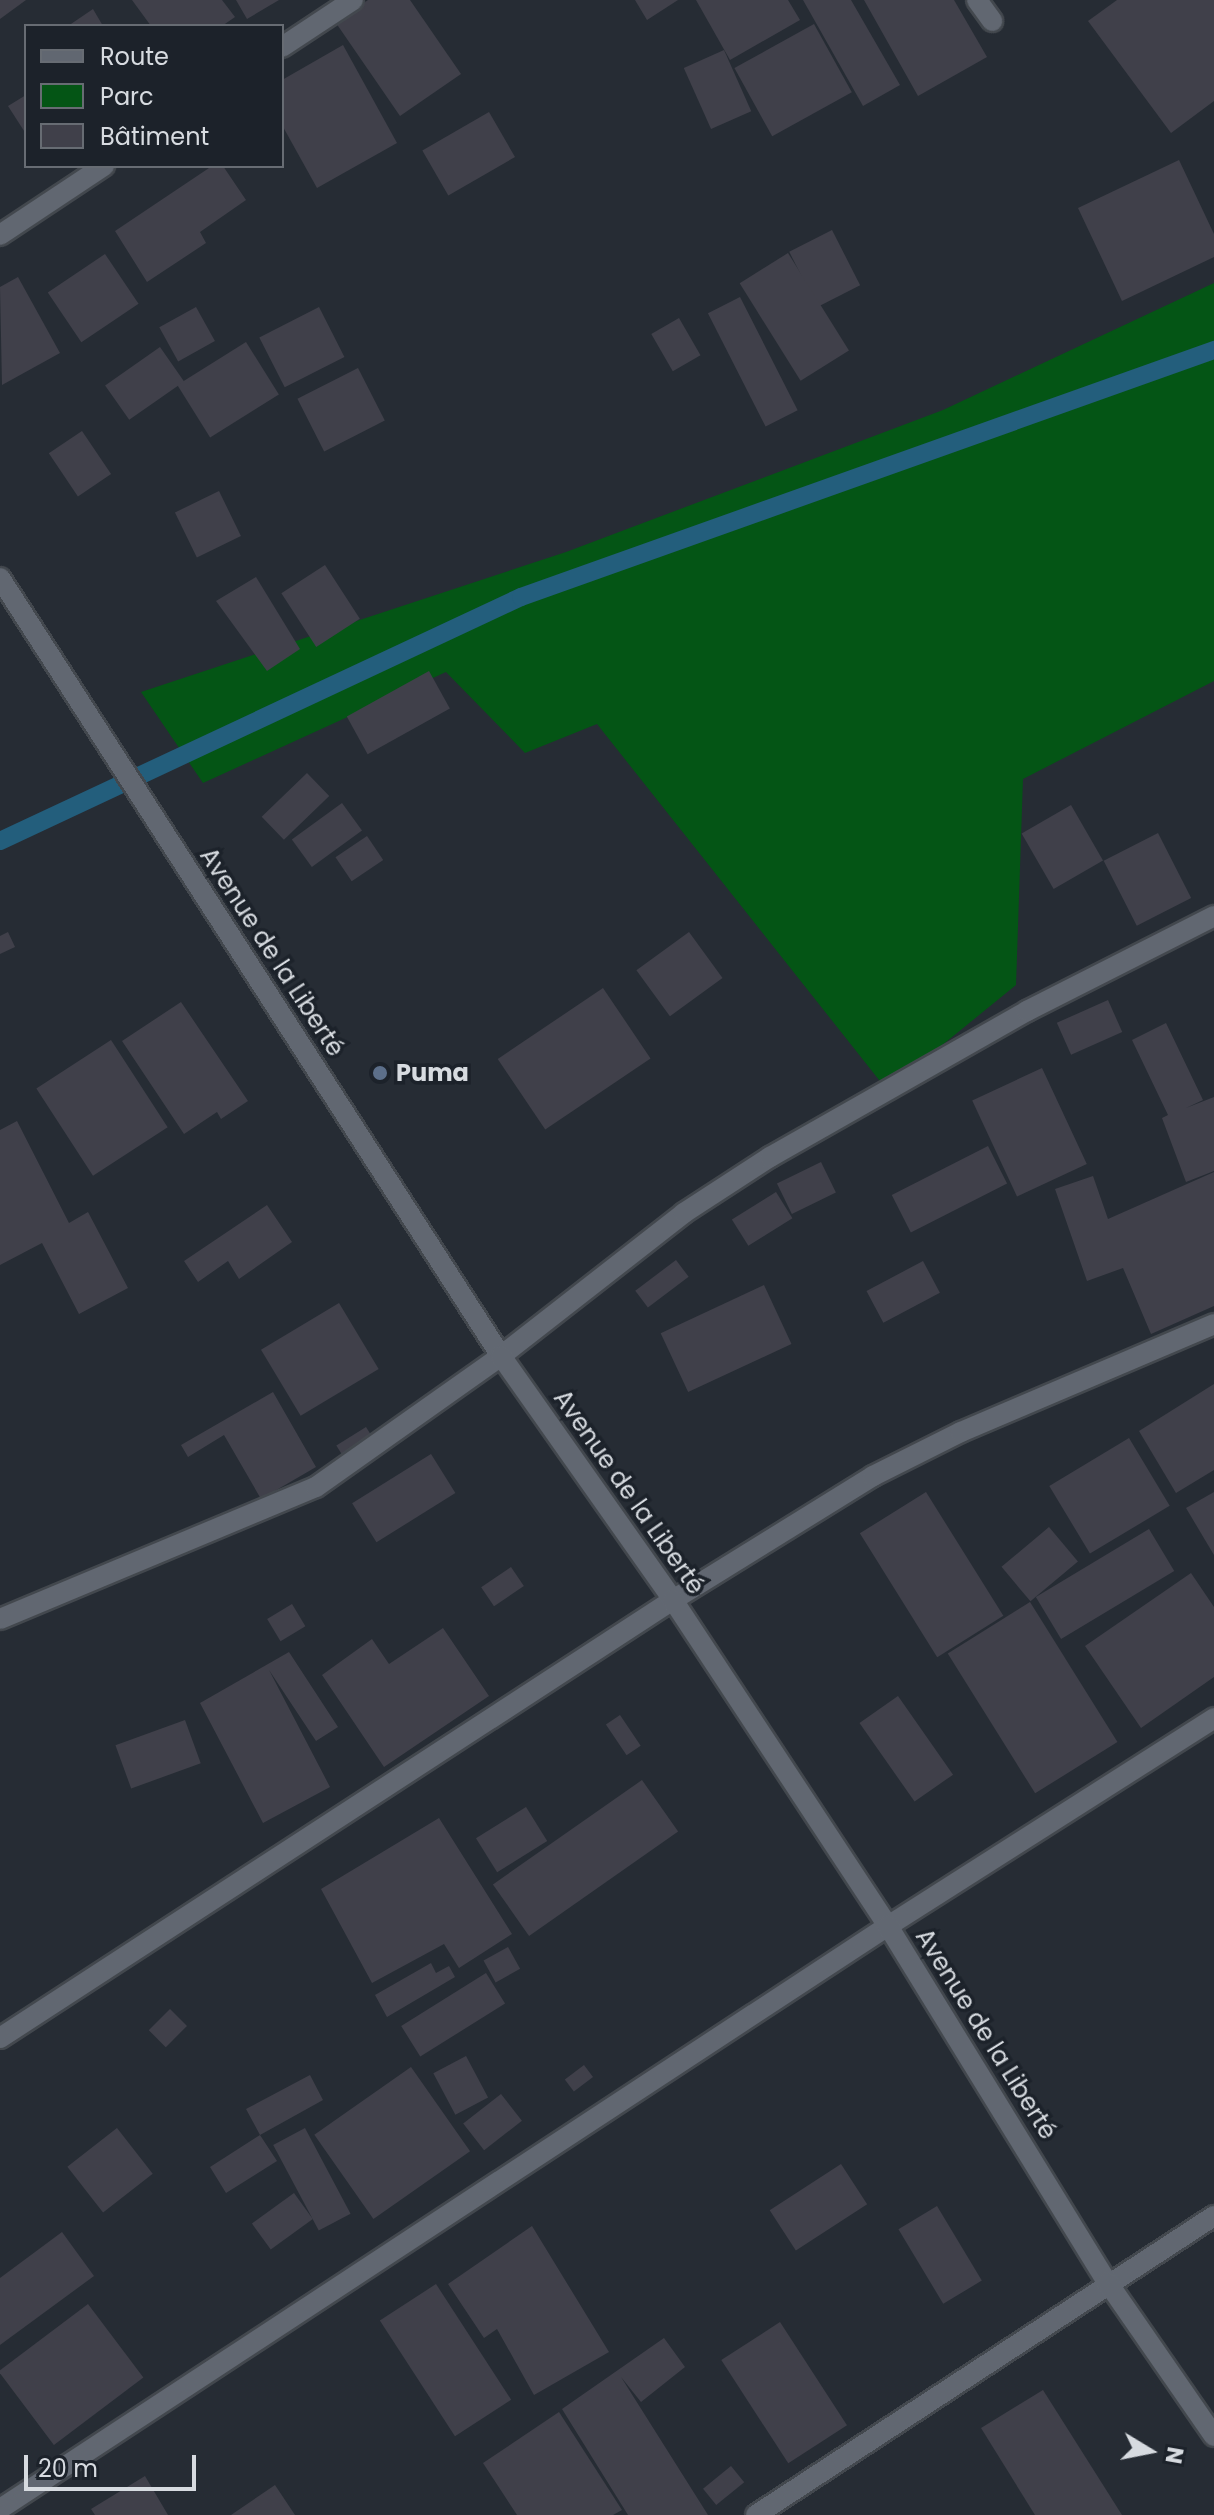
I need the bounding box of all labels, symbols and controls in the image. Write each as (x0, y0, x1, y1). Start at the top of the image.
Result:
legend (24, 24, 284, 168)
text: Route (100, 40, 169, 73)
text: Parc (100, 80, 154, 113)
text: Bâtiment (100, 120, 209, 153)
street label: Avenue de la Liberté (194, 842, 350, 1062)
place label: Puma (396, 1059, 469, 1087)
marker: Puma (371, 1064, 389, 1082)
street label: Avenue de la Liberté (548, 1384, 710, 1600)
street label: Avenue de la Liberté (910, 1924, 1062, 2144)
north arrow (1110, 2411, 1190, 2491)
scale bar (28, 2439, 200, 2489)
text: N (1157, 2444, 1191, 2466)
text: 20 m (38, 2452, 98, 2485)

